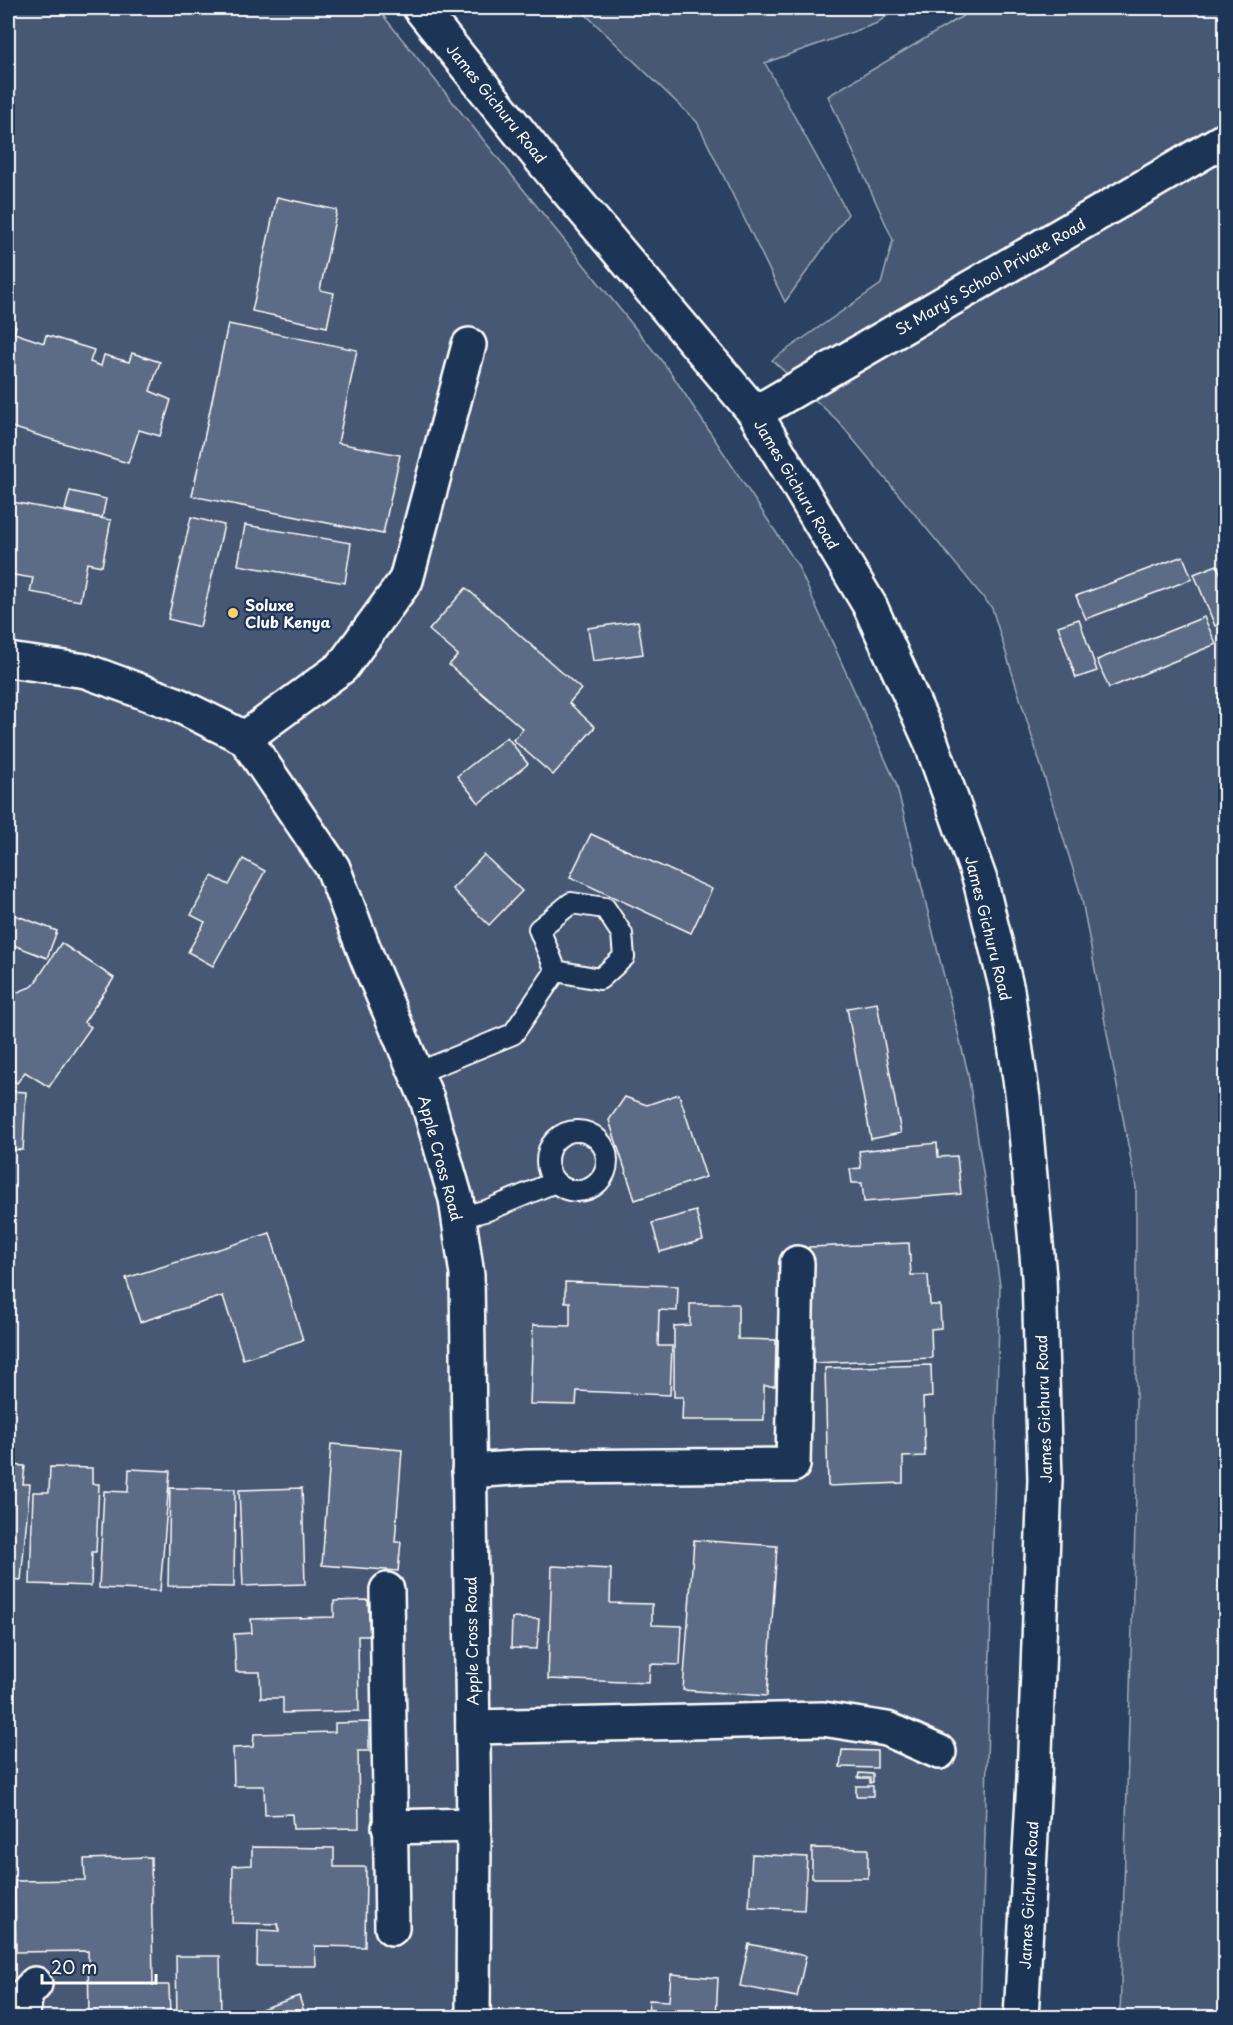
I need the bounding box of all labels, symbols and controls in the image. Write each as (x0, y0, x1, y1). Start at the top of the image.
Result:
street label: James Gichuru Road (441, 38, 553, 168)
street label: St Mary's School Private Road (890, 212, 1090, 340)
street label: James Gichuru Road (749, 414, 845, 554)
place label: Soluxe Club Kenya (245, 593, 331, 633)
marker: Soluxe Club Kenya (226, 606, 240, 620)
street label: James Gichuru Road (960, 853, 1018, 1003)
street label: Apple Cross Road (413, 1093, 469, 1223)
street label: James Gichuru Road (1029, 1334, 1057, 1484)
street label: Apple Cross Road (458, 1576, 484, 1706)
street label: James Gichuru Road (1013, 1820, 1043, 1970)
scale bar (42, 1947, 156, 1985)
text: 20 m (51, 1953, 97, 1980)

